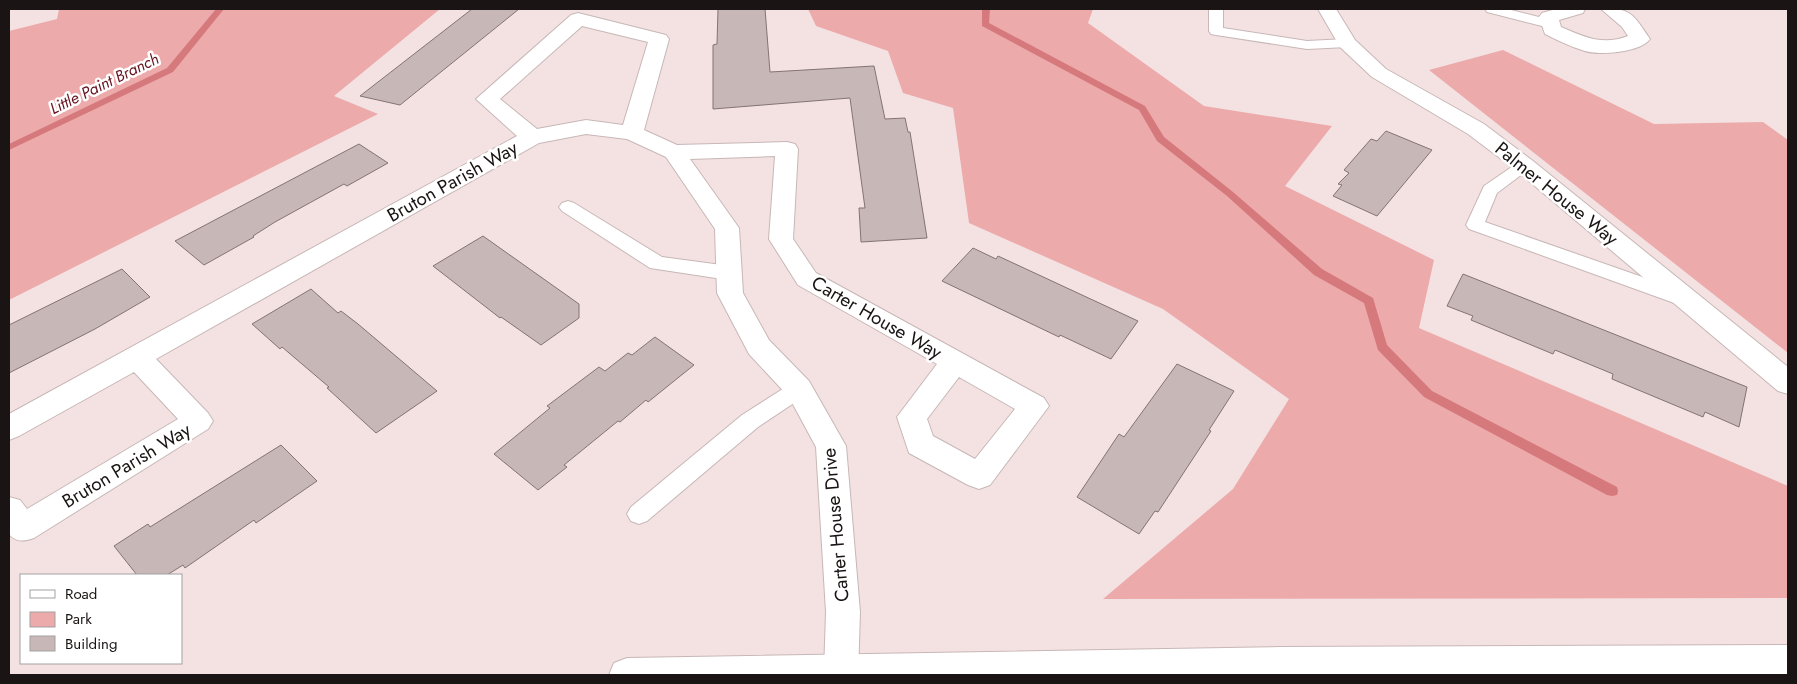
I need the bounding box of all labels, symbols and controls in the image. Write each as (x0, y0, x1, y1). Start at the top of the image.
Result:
water label: Little Paint Branch (46, 47, 163, 120)
street label: Bruton Parish Way (382, 134, 523, 229)
street label: Palmer House Way (1489, 135, 1625, 252)
street label: Carter House Way (807, 269, 948, 366)
street label: Bruton Parish Way (57, 416, 196, 515)
street label: Carter House Drive (815, 447, 856, 603)
legend (20, 574, 182, 664)
text: Road (65, 583, 97, 605)
text: Park (65, 608, 92, 630)
text: Building (65, 633, 117, 655)

